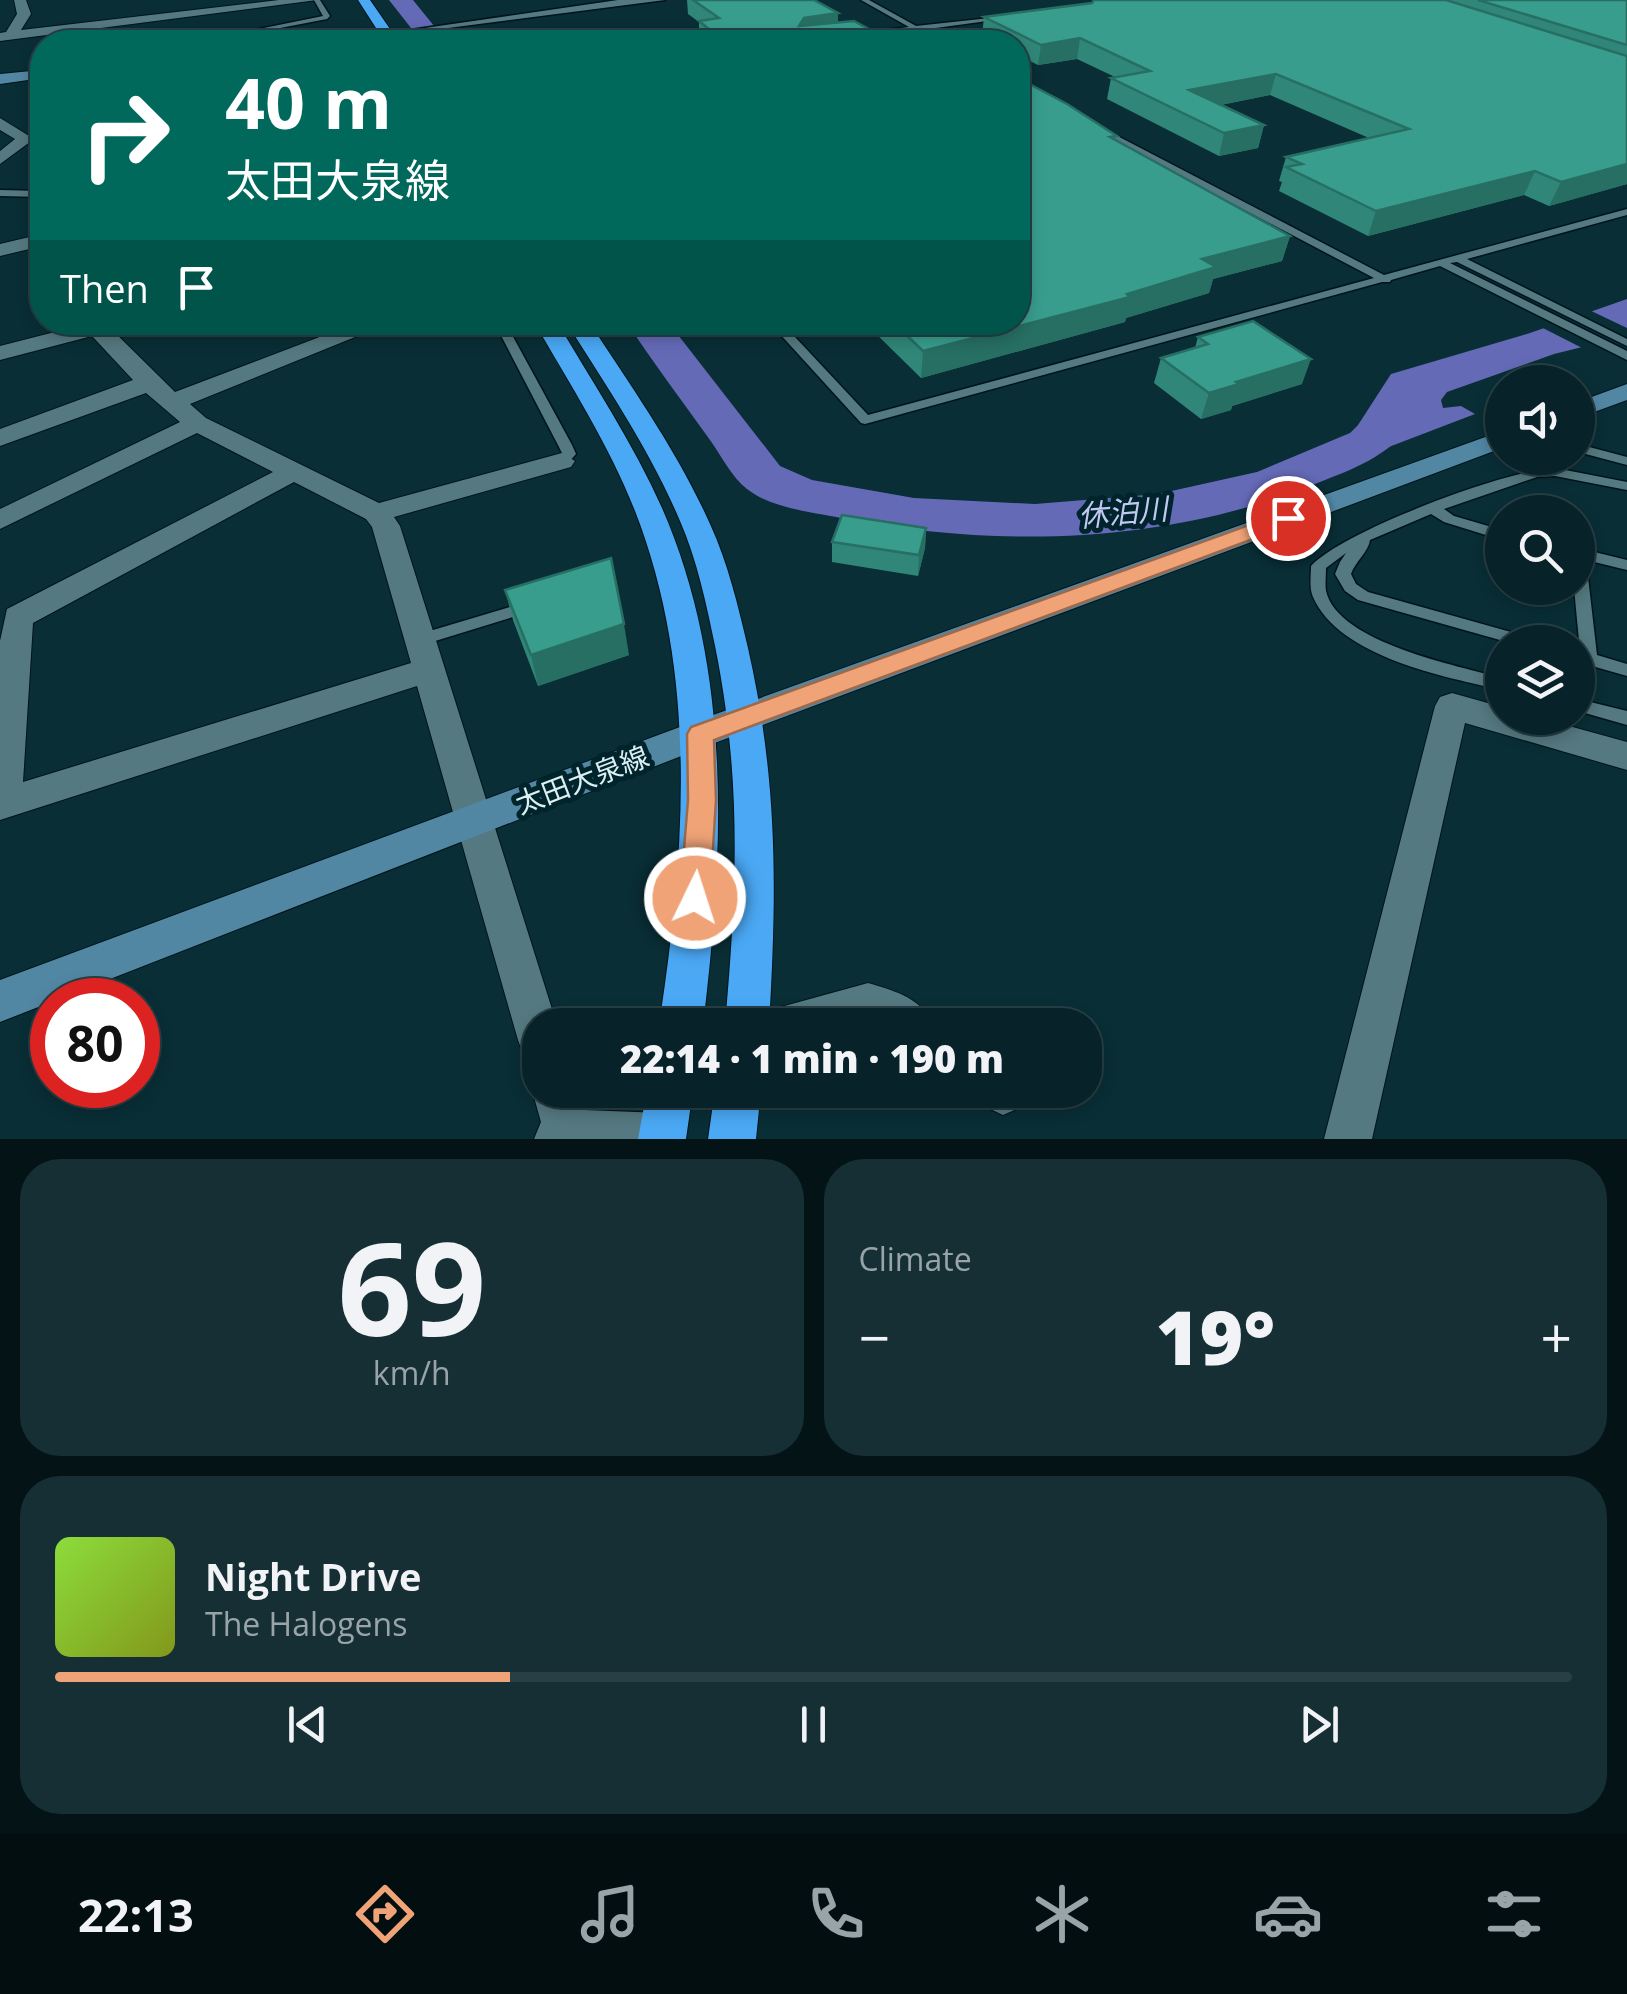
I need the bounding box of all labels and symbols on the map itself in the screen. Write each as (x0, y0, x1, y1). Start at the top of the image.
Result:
pin (1246, 476, 1331, 561)
water label: 休泊川 (1076, 487, 1172, 536)
street label: 太田大泉線 (509, 736, 654, 822)
position arrow (643, 846, 747, 950)
speed limit sign: 80 (30, 978, 160, 1108)

